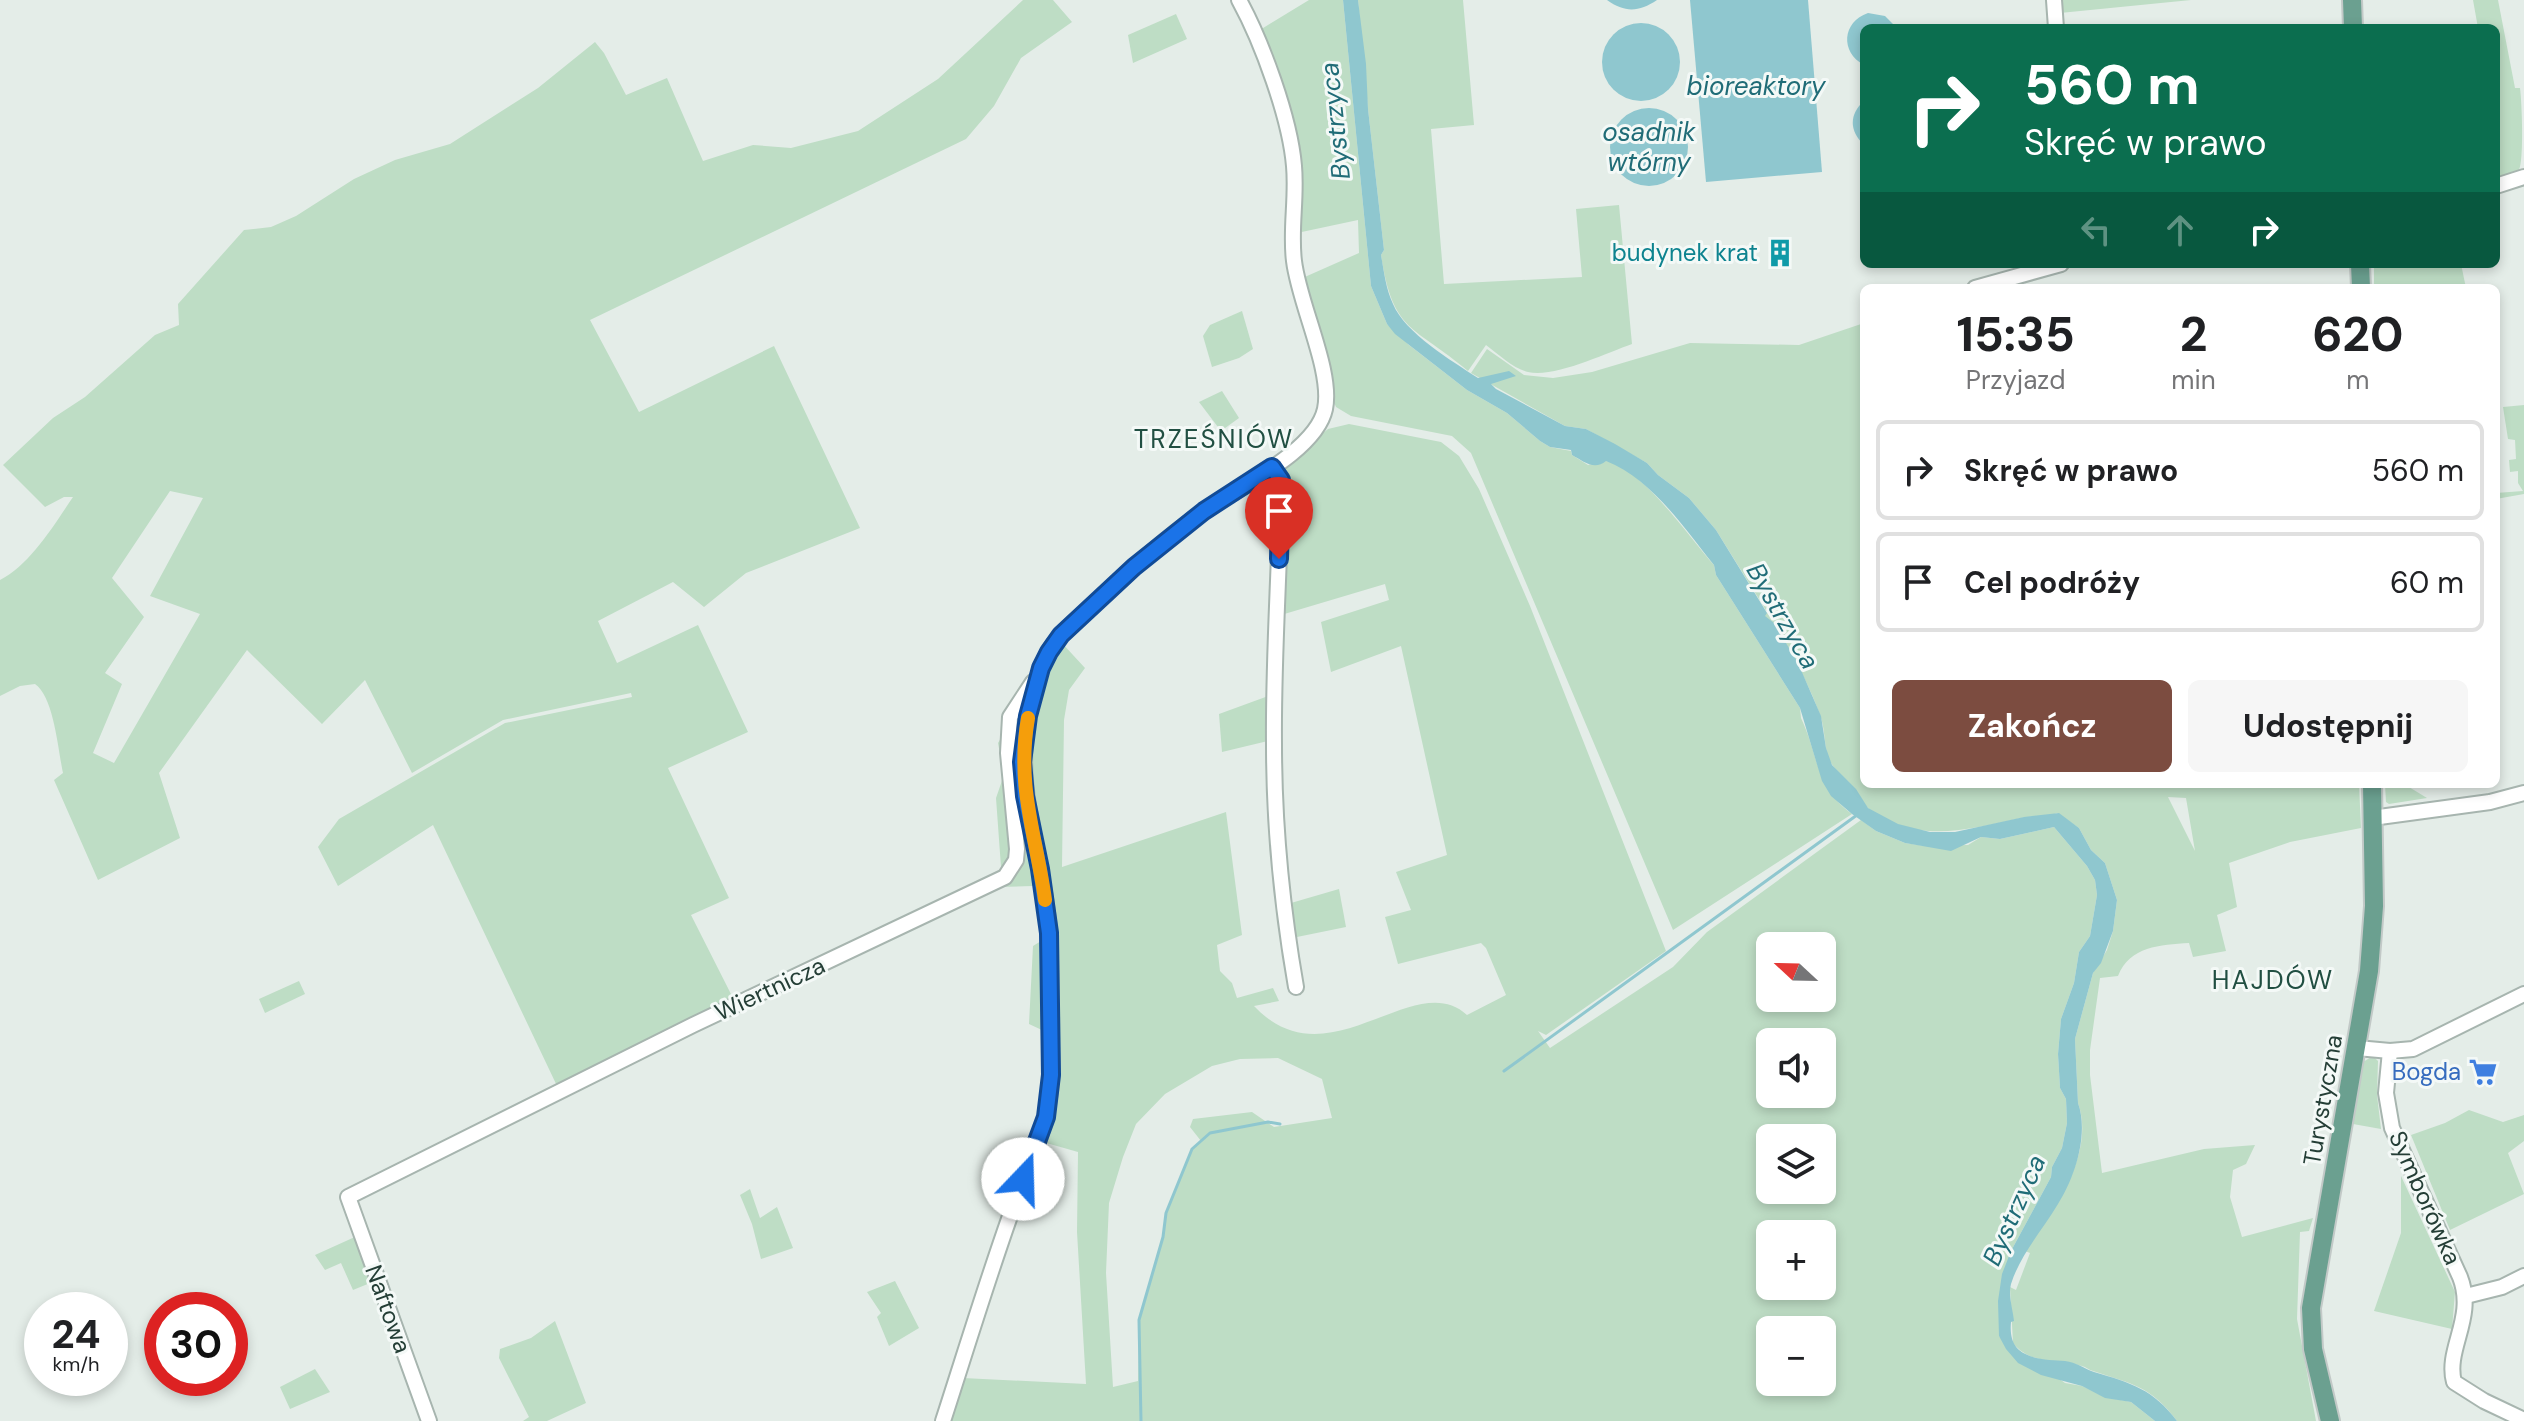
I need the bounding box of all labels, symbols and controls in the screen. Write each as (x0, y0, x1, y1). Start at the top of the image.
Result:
text: 560 m (2024, 48, 2200, 121)
icon: right (1892, 56, 1996, 160)
water label: Bystrzyca (1312, 61, 1358, 181)
water label: bioreaktory (1687, 69, 1827, 103)
water label: osadnik wtórny (1602, 115, 1697, 179)
text: Skręć w prawo (2024, 119, 2267, 166)
icon: left (2074, 208, 2118, 252)
icon: ahead (2158, 208, 2202, 252)
icon: right (2242, 208, 2286, 252)
place label: budynek krat (1612, 237, 1758, 268)
building icon: budynek krat (1765, 238, 1795, 268)
text: 15:35 (1957, 303, 2075, 366)
text: 2 (2180, 303, 2207, 366)
text: 620 (2312, 303, 2403, 366)
text: Przyjazd (1966, 363, 2066, 397)
text: min (2171, 363, 2216, 397)
text: m (2346, 363, 2369, 397)
district label: TRZEŚNIÓW (1134, 422, 1294, 456)
icon: right (1896, 448, 1940, 492)
text: Skręć w prawo (1964, 451, 2178, 490)
text: 560 m (2372, 451, 2464, 490)
pin (1245, 477, 1313, 559)
icon: arrive (1257, 489, 1301, 533)
water label: Bystrzyca (1739, 557, 1827, 675)
icon: arrive (1896, 560, 1940, 604)
text: Cel podróży (1964, 563, 2140, 602)
text: 60 m (2390, 563, 2464, 602)
button: Zakończ (1892, 680, 2172, 772)
button: Udostępnij (2188, 680, 2468, 772)
north arrow (1756, 932, 1836, 1012)
map controls (1756, 932, 1836, 1396)
street label: Wiertnicza (710, 950, 830, 1028)
district label: HAJDÓW (2212, 963, 2334, 997)
button: sound (1756, 1028, 1836, 1108)
street label: Turystyczna (2296, 1032, 2349, 1168)
place label: Bogda (2392, 1056, 2461, 1087)
supermarket icon: Bogda (2468, 1057, 2498, 1087)
button: layers (1756, 1124, 1836, 1204)
street label: Symborówka (2382, 1126, 2469, 1270)
position arrow (981, 1137, 1065, 1221)
water label: Bystrzyca (1975, 1149, 2053, 1271)
button: + (1756, 1220, 1836, 1300)
street label: Naftowa (358, 1260, 419, 1357)
speed limit sign: 30 (144, 1292, 248, 1396)
text: 24 (52, 1308, 100, 1360)
button: − (1756, 1316, 1836, 1396)
text: km/h (52, 1351, 100, 1377)

